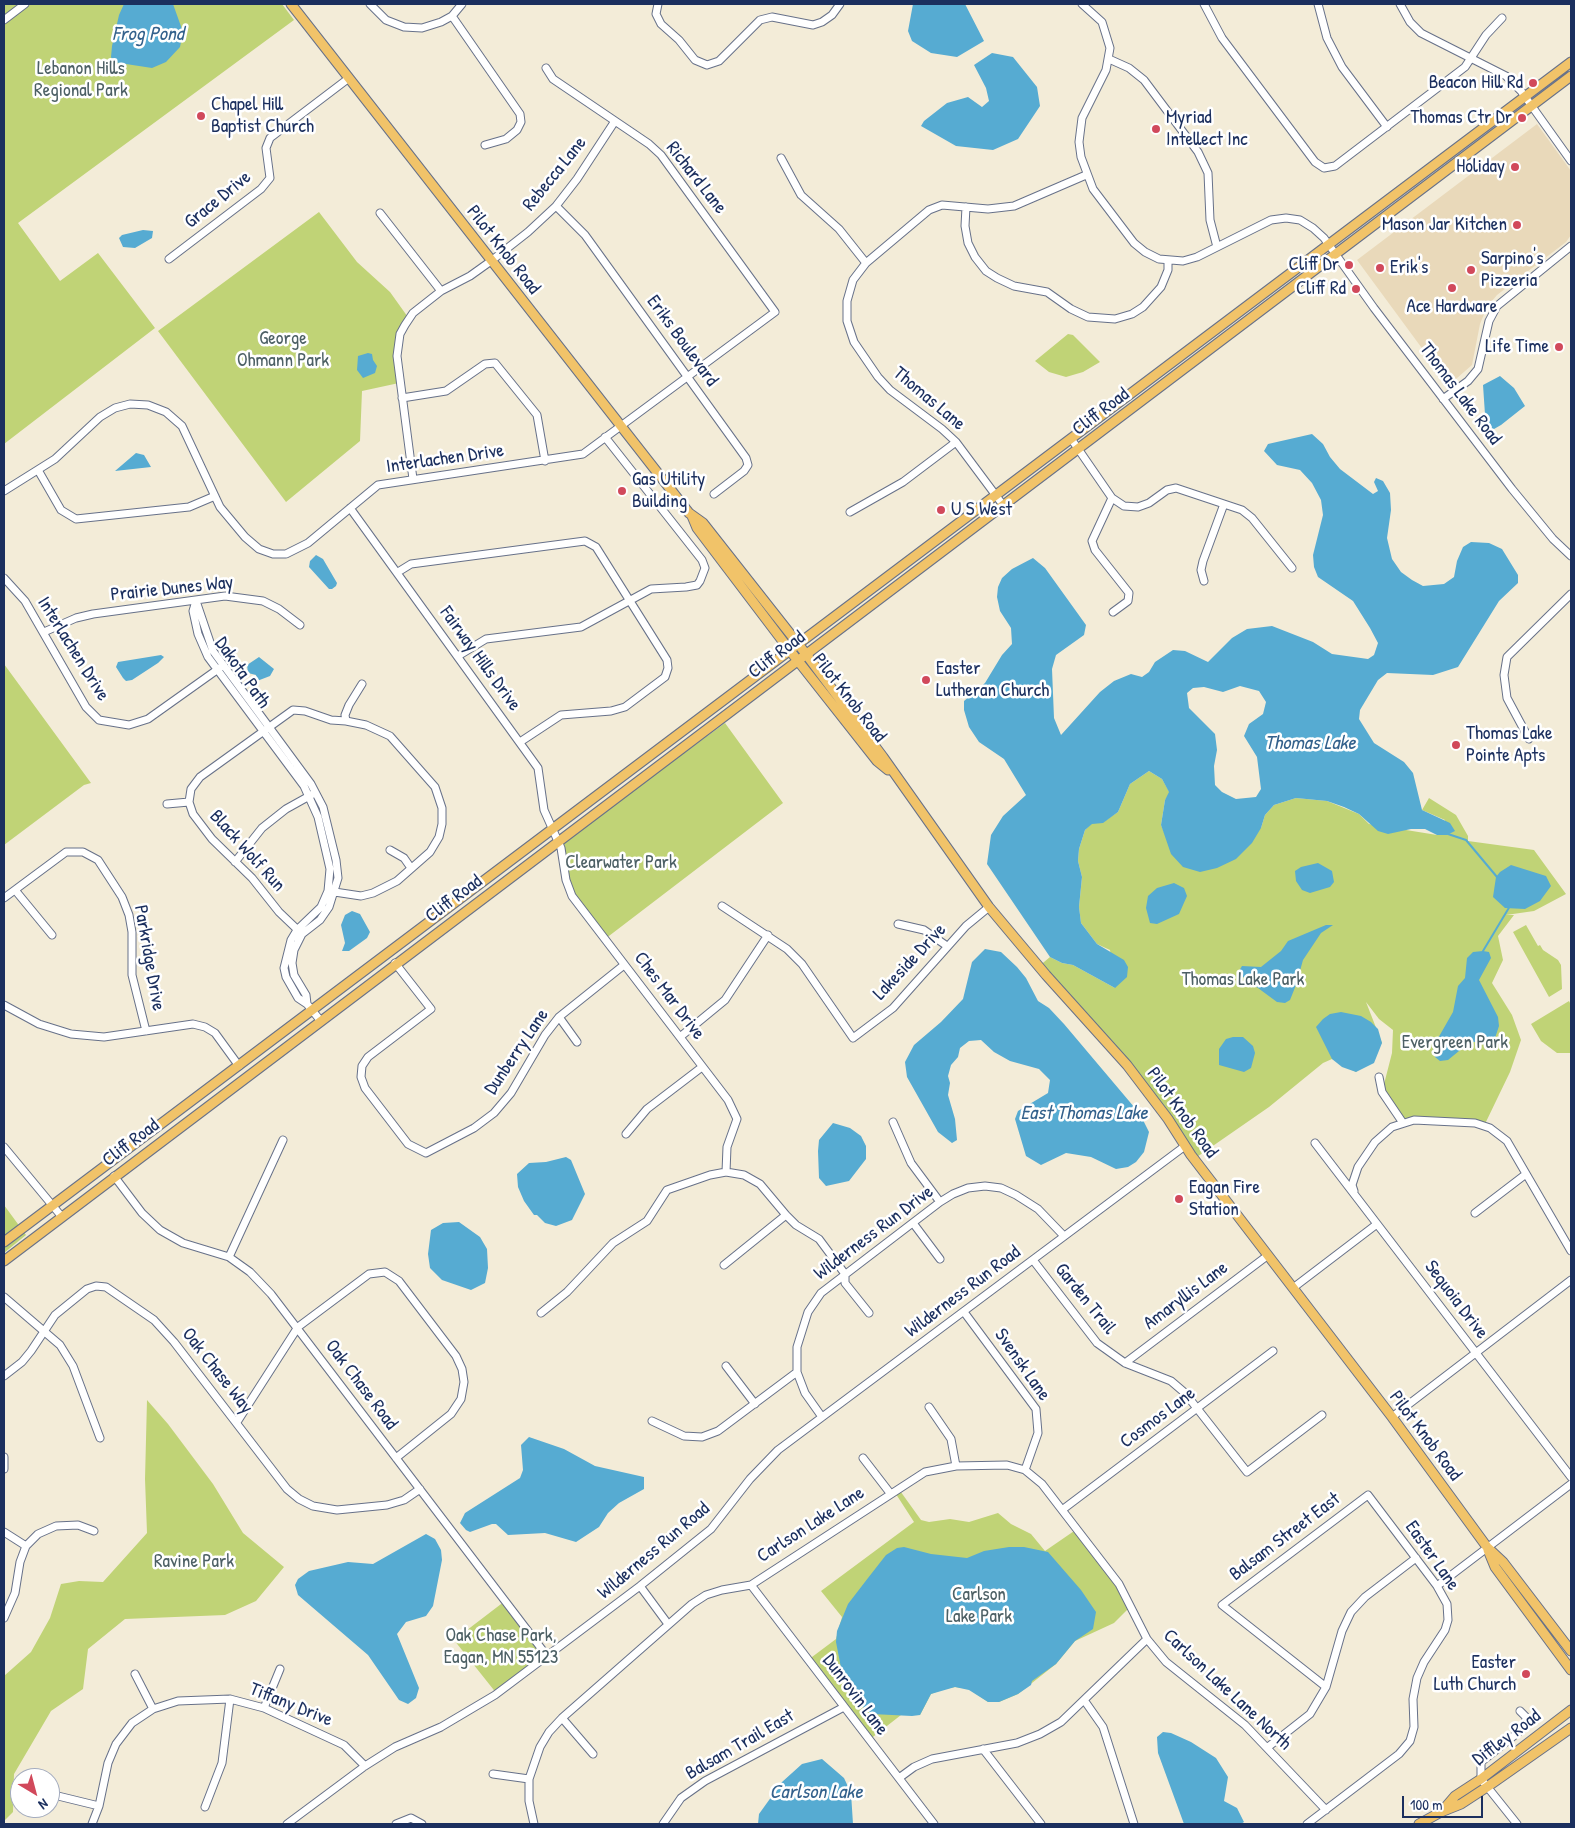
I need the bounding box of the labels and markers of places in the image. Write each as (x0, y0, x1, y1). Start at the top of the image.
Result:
place label: Beacon Hill Rd (1429, 72, 1523, 94)
marker: Beacon Hill Rd (1527, 77, 1539, 89)
place label: Chapel Hill Baptist Church (211, 94, 314, 138)
place label: Myriad Intellect Inc (1166, 107, 1248, 151)
place label: Thomas Ctr Dr (1410, 107, 1512, 129)
marker: Chapel Hill Baptist Church (195, 110, 207, 122)
marker: Thomas Ctr Dr (1516, 112, 1528, 124)
marker: Myriad Intellect Inc (1150, 123, 1162, 135)
place label: Holiday (1456, 156, 1505, 178)
marker: Holiday (1509, 161, 1521, 173)
place label: Mason Jar Kitchen (1382, 214, 1507, 236)
marker: Mason Jar Kitchen (1511, 219, 1523, 231)
place label: Sarpino's Pizzeria (1481, 248, 1544, 292)
place label: Cliff Dr (1289, 254, 1339, 276)
place label: Erik's (1390, 257, 1428, 279)
marker: Cliff Dr (1343, 259, 1355, 271)
marker: Erik's (1374, 262, 1386, 274)
marker: Sarpino's Pizzeria (1465, 264, 1477, 276)
place label: Cliff Rd (1296, 278, 1346, 300)
marker: Ace Hardware (1446, 282, 1458, 294)
marker: Cliff Rd (1350, 283, 1362, 295)
place label: Ace Hardware (1407, 296, 1497, 318)
place label: Life Time (1485, 336, 1549, 358)
marker: Life Time (1553, 341, 1565, 353)
place label: Gas Utility Building (632, 469, 705, 513)
marker: Gas Utility Building (616, 485, 628, 497)
place label: U S West (951, 499, 1012, 521)
marker: U S West (935, 504, 947, 516)
place label: Easter Lutheran Church (936, 658, 1049, 702)
marker: Easter Lutheran Church (920, 674, 932, 686)
place label: Thomas Lake Pointe Apts (1466, 723, 1553, 767)
marker: Thomas Lake Pointe Apts (1450, 739, 1462, 751)
place label: Eagan Fire Station (1189, 1177, 1260, 1221)
marker: Eagan Fire Station (1173, 1193, 1185, 1205)
place label: Easter Luth Church (1434, 1652, 1516, 1696)
marker: Easter Luth Church (1520, 1668, 1532, 1680)

